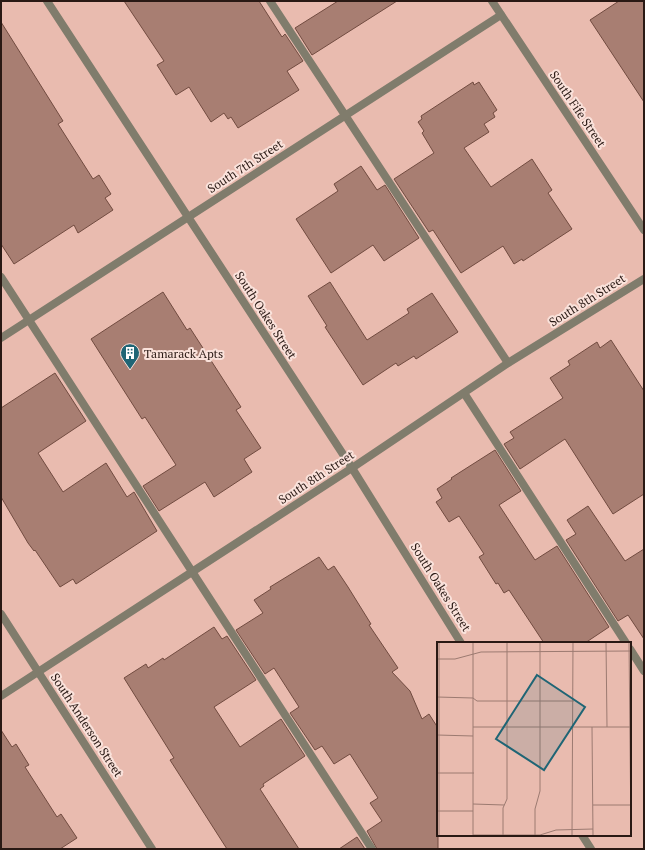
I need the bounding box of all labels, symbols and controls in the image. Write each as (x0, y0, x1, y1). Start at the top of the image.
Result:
street label: South Fife Street (547, 68, 610, 151)
street label: South 7th Street (205, 136, 286, 196)
street label: South Oakes Street (232, 268, 300, 362)
street label: South 8th Street (546, 270, 628, 329)
building icon: Tamarack Apts (119, 342, 141, 370)
place label: Tamarack Apts (144, 346, 223, 361)
street label: South 8th Street (275, 447, 357, 507)
street label: South Oakes Street (408, 540, 475, 634)
inset map (437, 642, 631, 836)
street label: South Anderson Street (48, 670, 126, 780)

